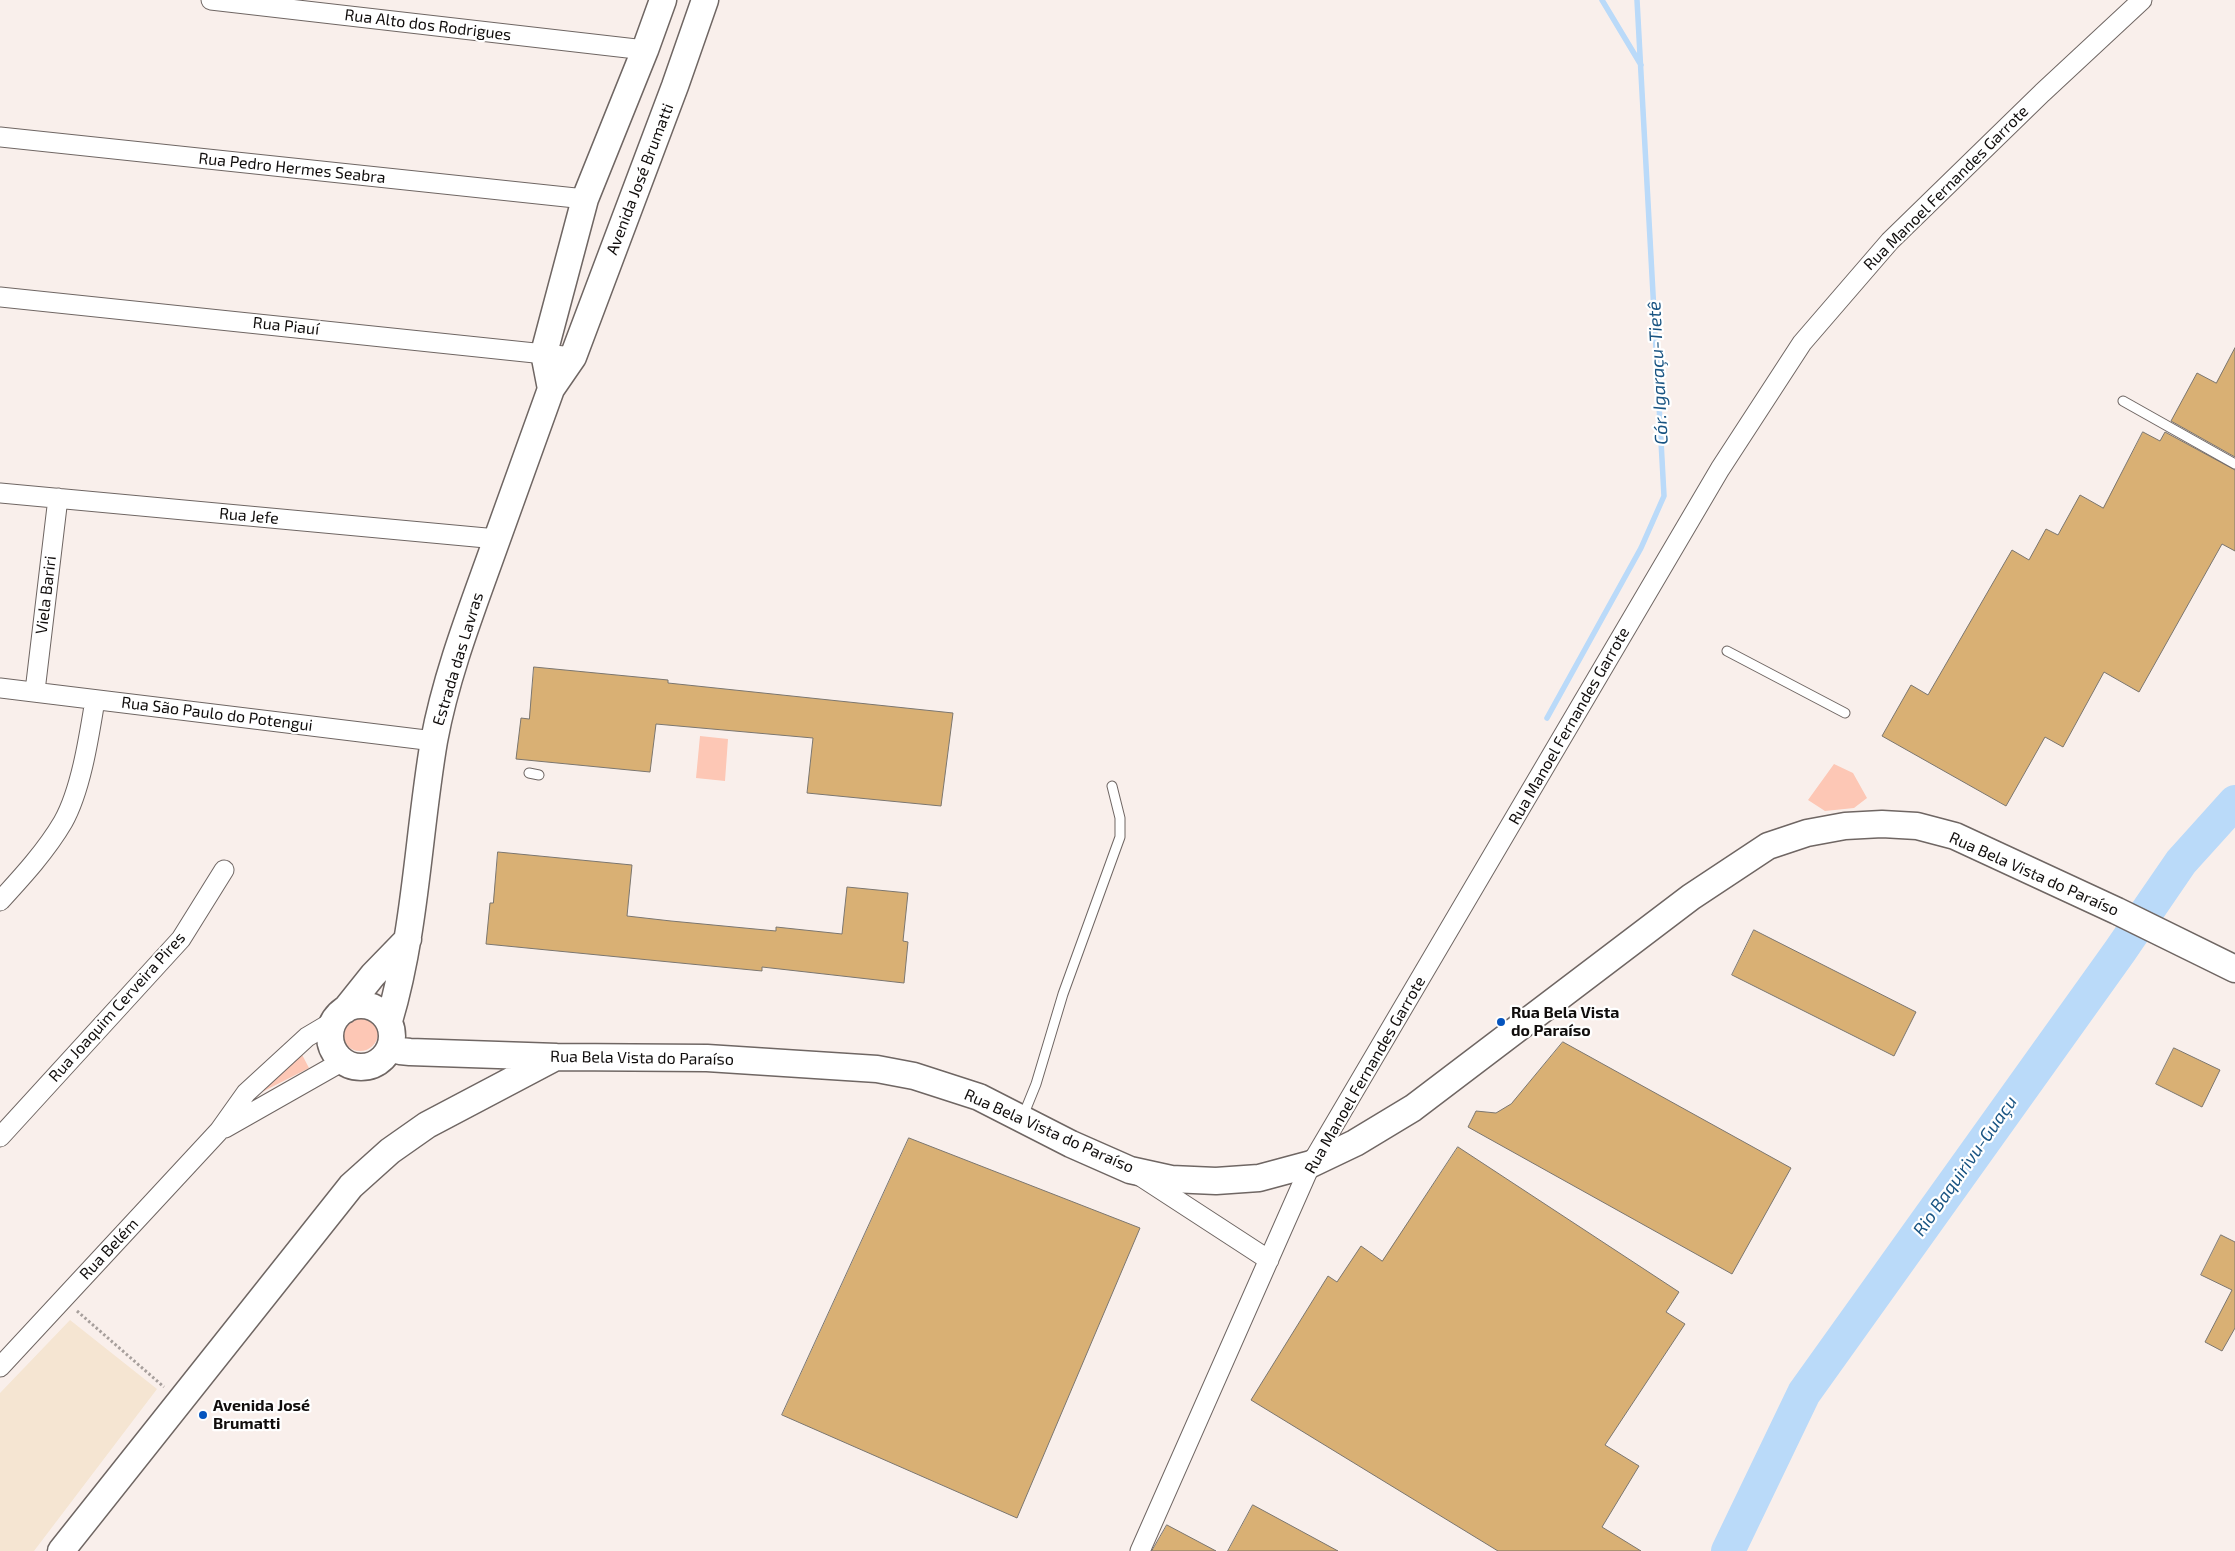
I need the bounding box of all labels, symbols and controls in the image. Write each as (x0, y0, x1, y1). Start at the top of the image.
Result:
street label: Rua Alto dos Rodrigues (344, 5, 512, 45)
street label: Avenida José Brumatti (602, 101, 678, 257)
street label: Rua Manoel Fernandes Garrote (1860, 102, 2032, 274)
street label: Rua Pedro Hermes Seabra (198, 149, 386, 187)
water label: Cór. Igaraçu-Tietê (1643, 301, 1673, 445)
street label: Rua Piauí (252, 313, 320, 339)
street label: Rua Jefe (218, 504, 280, 528)
street label: Viela Bariri (32, 555, 60, 635)
street label: Estrada das Lavras (429, 590, 487, 728)
street label: Rua Manoel Fernandes Garrote (1504, 624, 1634, 828)
street label: Rua São Paulo do Potengui (120, 693, 314, 735)
street label: Rua Bela Vista do Paraíso (1946, 828, 2122, 920)
street label: Rua Joaquim Cerveira Pires (45, 928, 189, 1086)
street label: Rua Manoel Fernandes Garrote (1300, 973, 1430, 1177)
place label: Rua Bela Vista do Paraíso (1511, 1003, 1619, 1041)
marker: Rua Bela Vista do Paraíso (1495, 1016, 1507, 1028)
street label: Rua Bela Vista do Paraíso (550, 1047, 734, 1069)
street label: Rua Bela Vista do Paraíso (961, 1085, 1137, 1177)
water label: Rio Baquirivu-Guaçu (1909, 1092, 2021, 1240)
street label: Rua Belém (76, 1214, 142, 1284)
place label: Avenida José Brumatti (213, 1396, 310, 1434)
marker: Avenida José Brumatti (197, 1409, 209, 1421)

